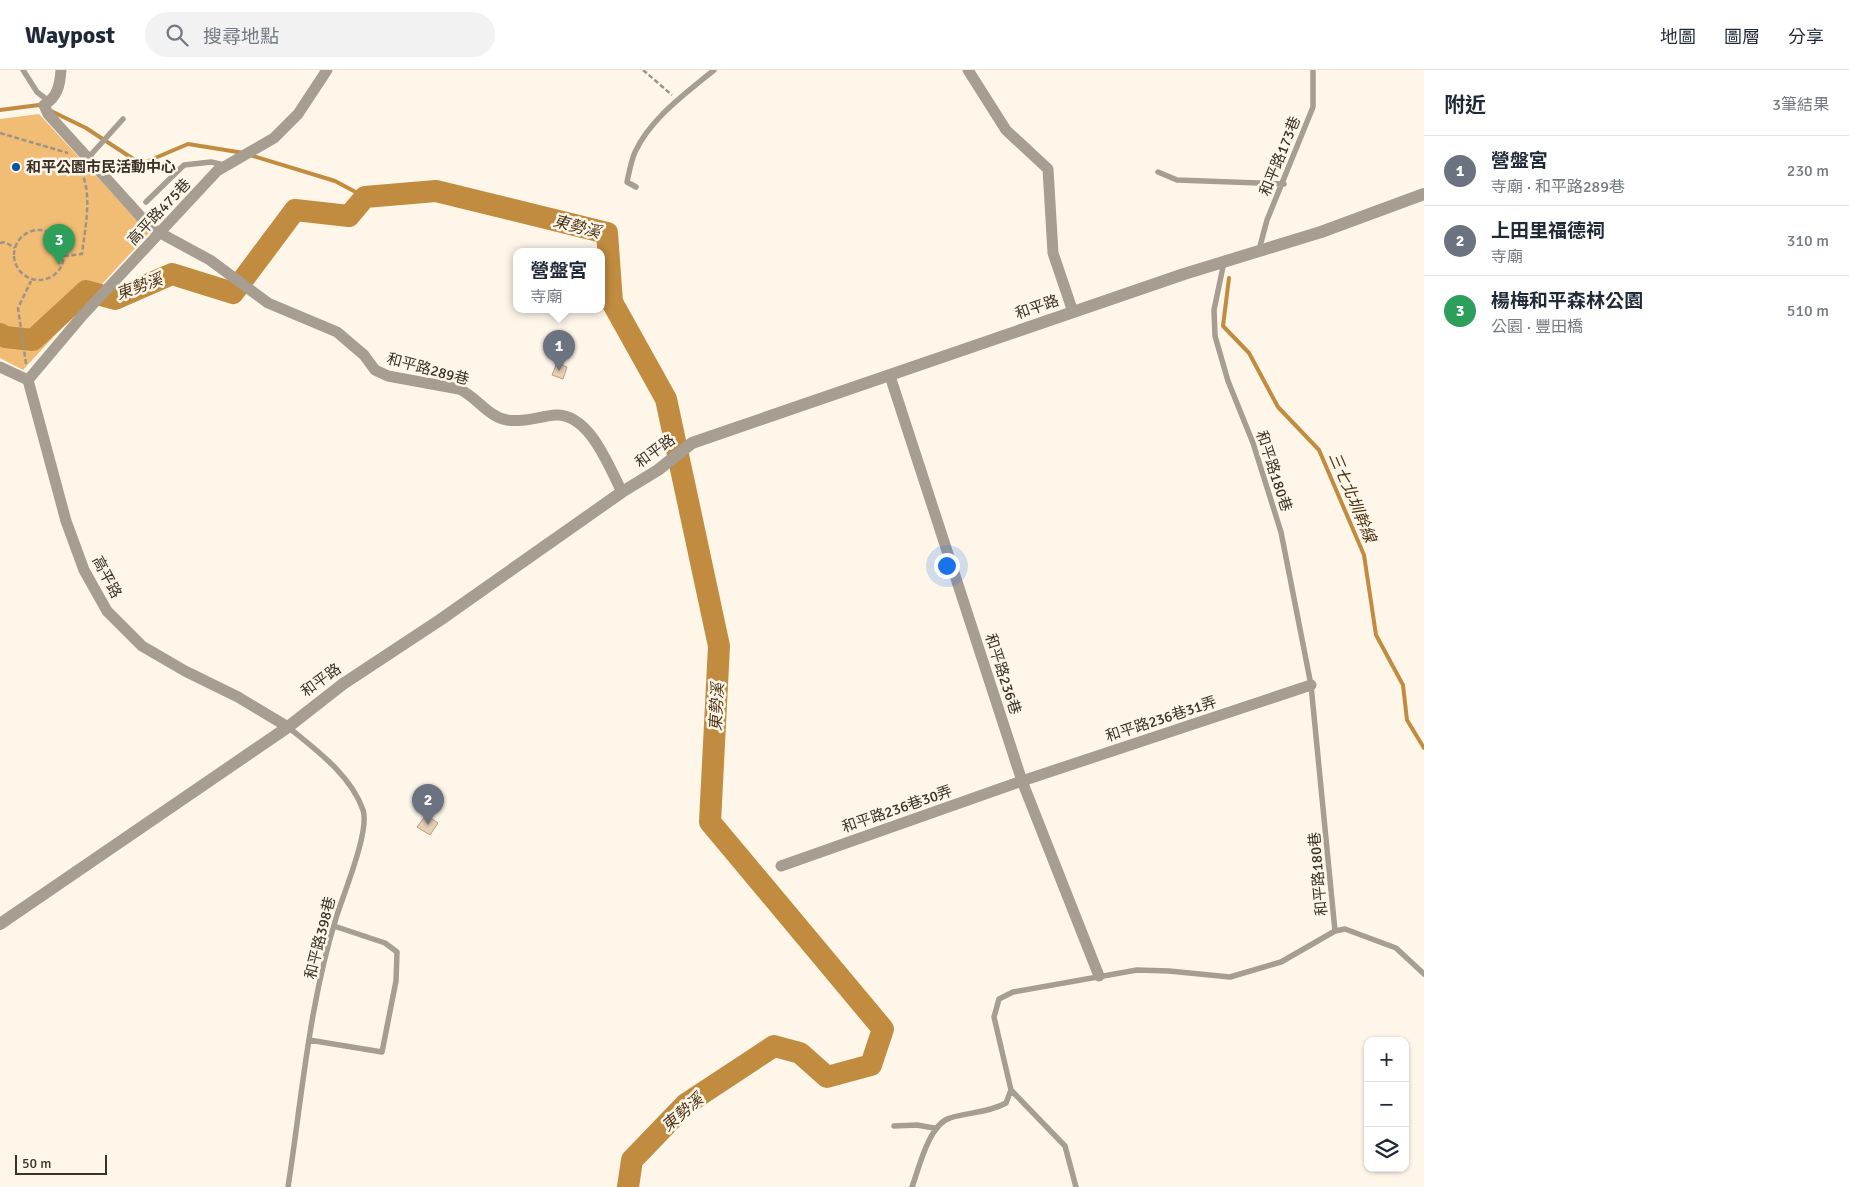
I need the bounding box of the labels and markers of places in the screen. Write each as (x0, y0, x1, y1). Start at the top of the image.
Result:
place label: 和平公園市民活動中心 (26, 158, 176, 176)
marker: 和平公園市民活動中心 (10, 161, 22, 173)
pin: 3 (43, 224, 75, 265)
pin: 1 (543, 330, 575, 371)
pin: 2 (412, 784, 444, 825)

